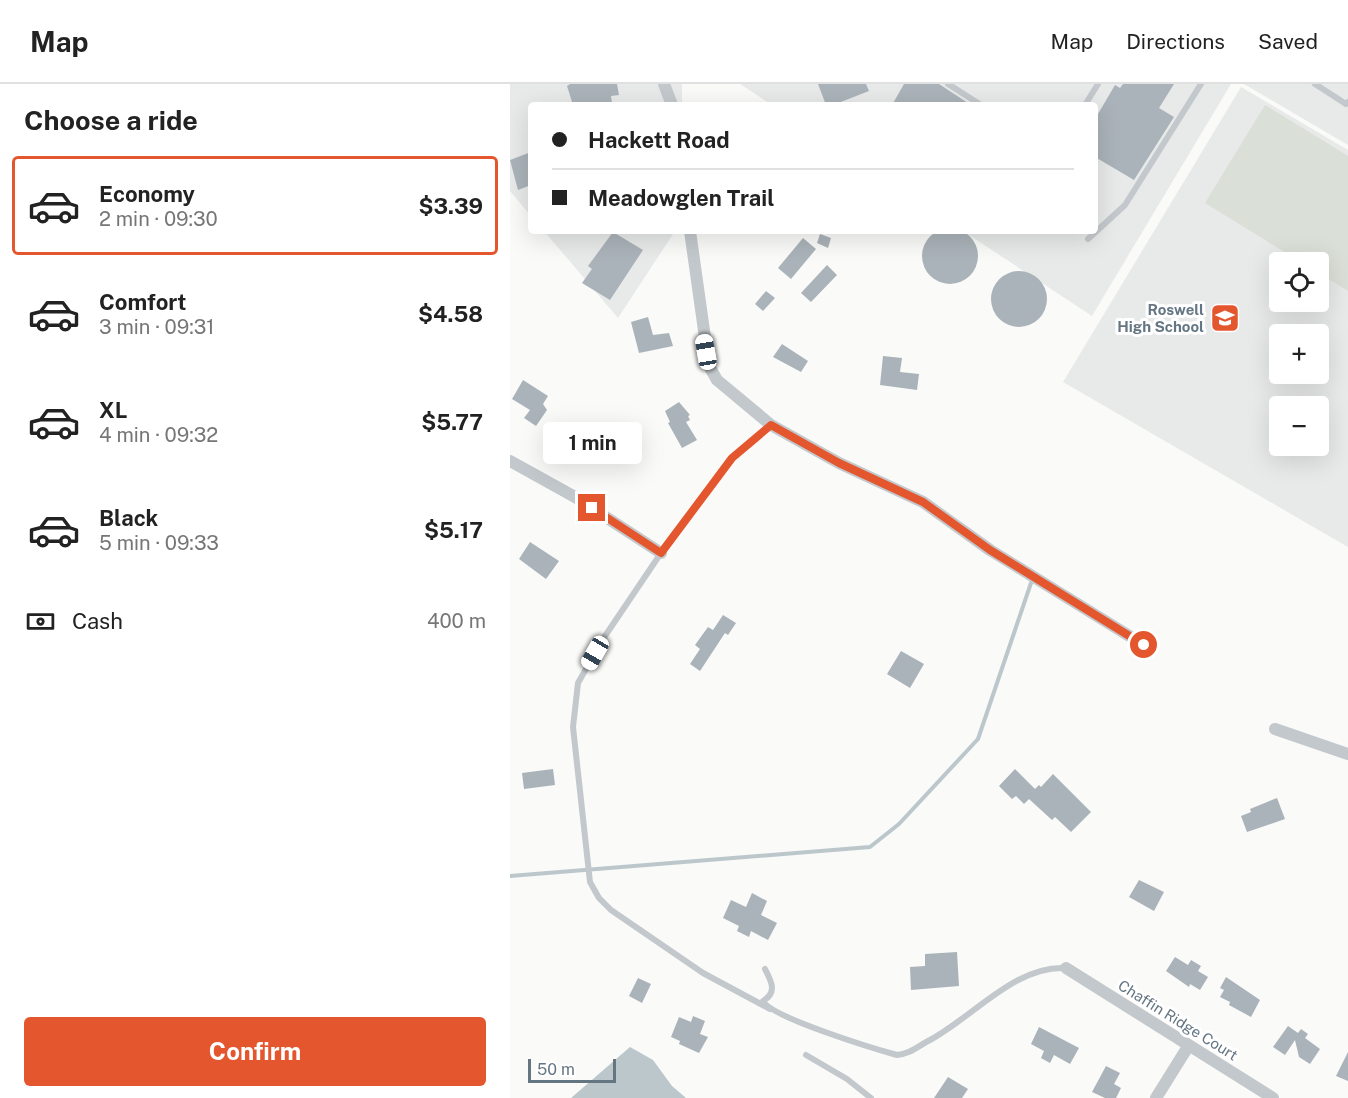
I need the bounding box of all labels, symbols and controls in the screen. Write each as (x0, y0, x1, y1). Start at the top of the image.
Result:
text: Map (30, 25, 89, 58)
text: Map (1051, 29, 1093, 54)
text: Directions (1126, 29, 1225, 54)
text: Saved (1258, 29, 1318, 54)
text: Choose a ride (24, 104, 198, 136)
text: Hackett Road (588, 127, 730, 153)
icon: car (27, 179, 81, 233)
text: Economy (99, 181, 195, 207)
text: Meadowglen Trail (588, 185, 774, 211)
text: $3.39 (418, 193, 483, 219)
text: 2 min · 09:30 (99, 207, 218, 231)
map controls (1269, 252, 1329, 456)
button: locate (1269, 252, 1329, 312)
icon: car (27, 287, 81, 341)
text: Comfort (99, 289, 186, 315)
text: $4.58 (418, 301, 483, 327)
place label: Roswell High School (1117, 301, 1204, 335)
school or university icon: Roswell High School (1209, 302, 1241, 334)
text: 3 min · 09:31 (99, 315, 214, 339)
button: + (1269, 324, 1329, 384)
car (694, 333, 718, 371)
icon: car (27, 395, 81, 449)
button: − (1269, 396, 1329, 456)
text: XL (99, 397, 127, 423)
text: $5.77 (421, 409, 483, 435)
callout: 1 min (542, 421, 642, 463)
text: 4 min · 09:32 (99, 423, 218, 447)
text: 1 min (568, 431, 617, 455)
route end (578, 494, 605, 521)
icon: car (27, 503, 81, 557)
text: Black (99, 505, 158, 531)
text: $5.17 (424, 517, 483, 543)
text: 5 min · 09:33 (99, 531, 219, 555)
icon: cash (24, 605, 57, 638)
text: Cash (72, 608, 123, 634)
text: 400 m (427, 609, 486, 633)
route start (1130, 631, 1157, 658)
car (578, 633, 612, 673)
street label: Chaffin Ridge Court (1115, 976, 1241, 1064)
button: Confirm (24, 1017, 486, 1086)
scale bar (528, 1056, 616, 1084)
text: 50 m (537, 1060, 575, 1079)

